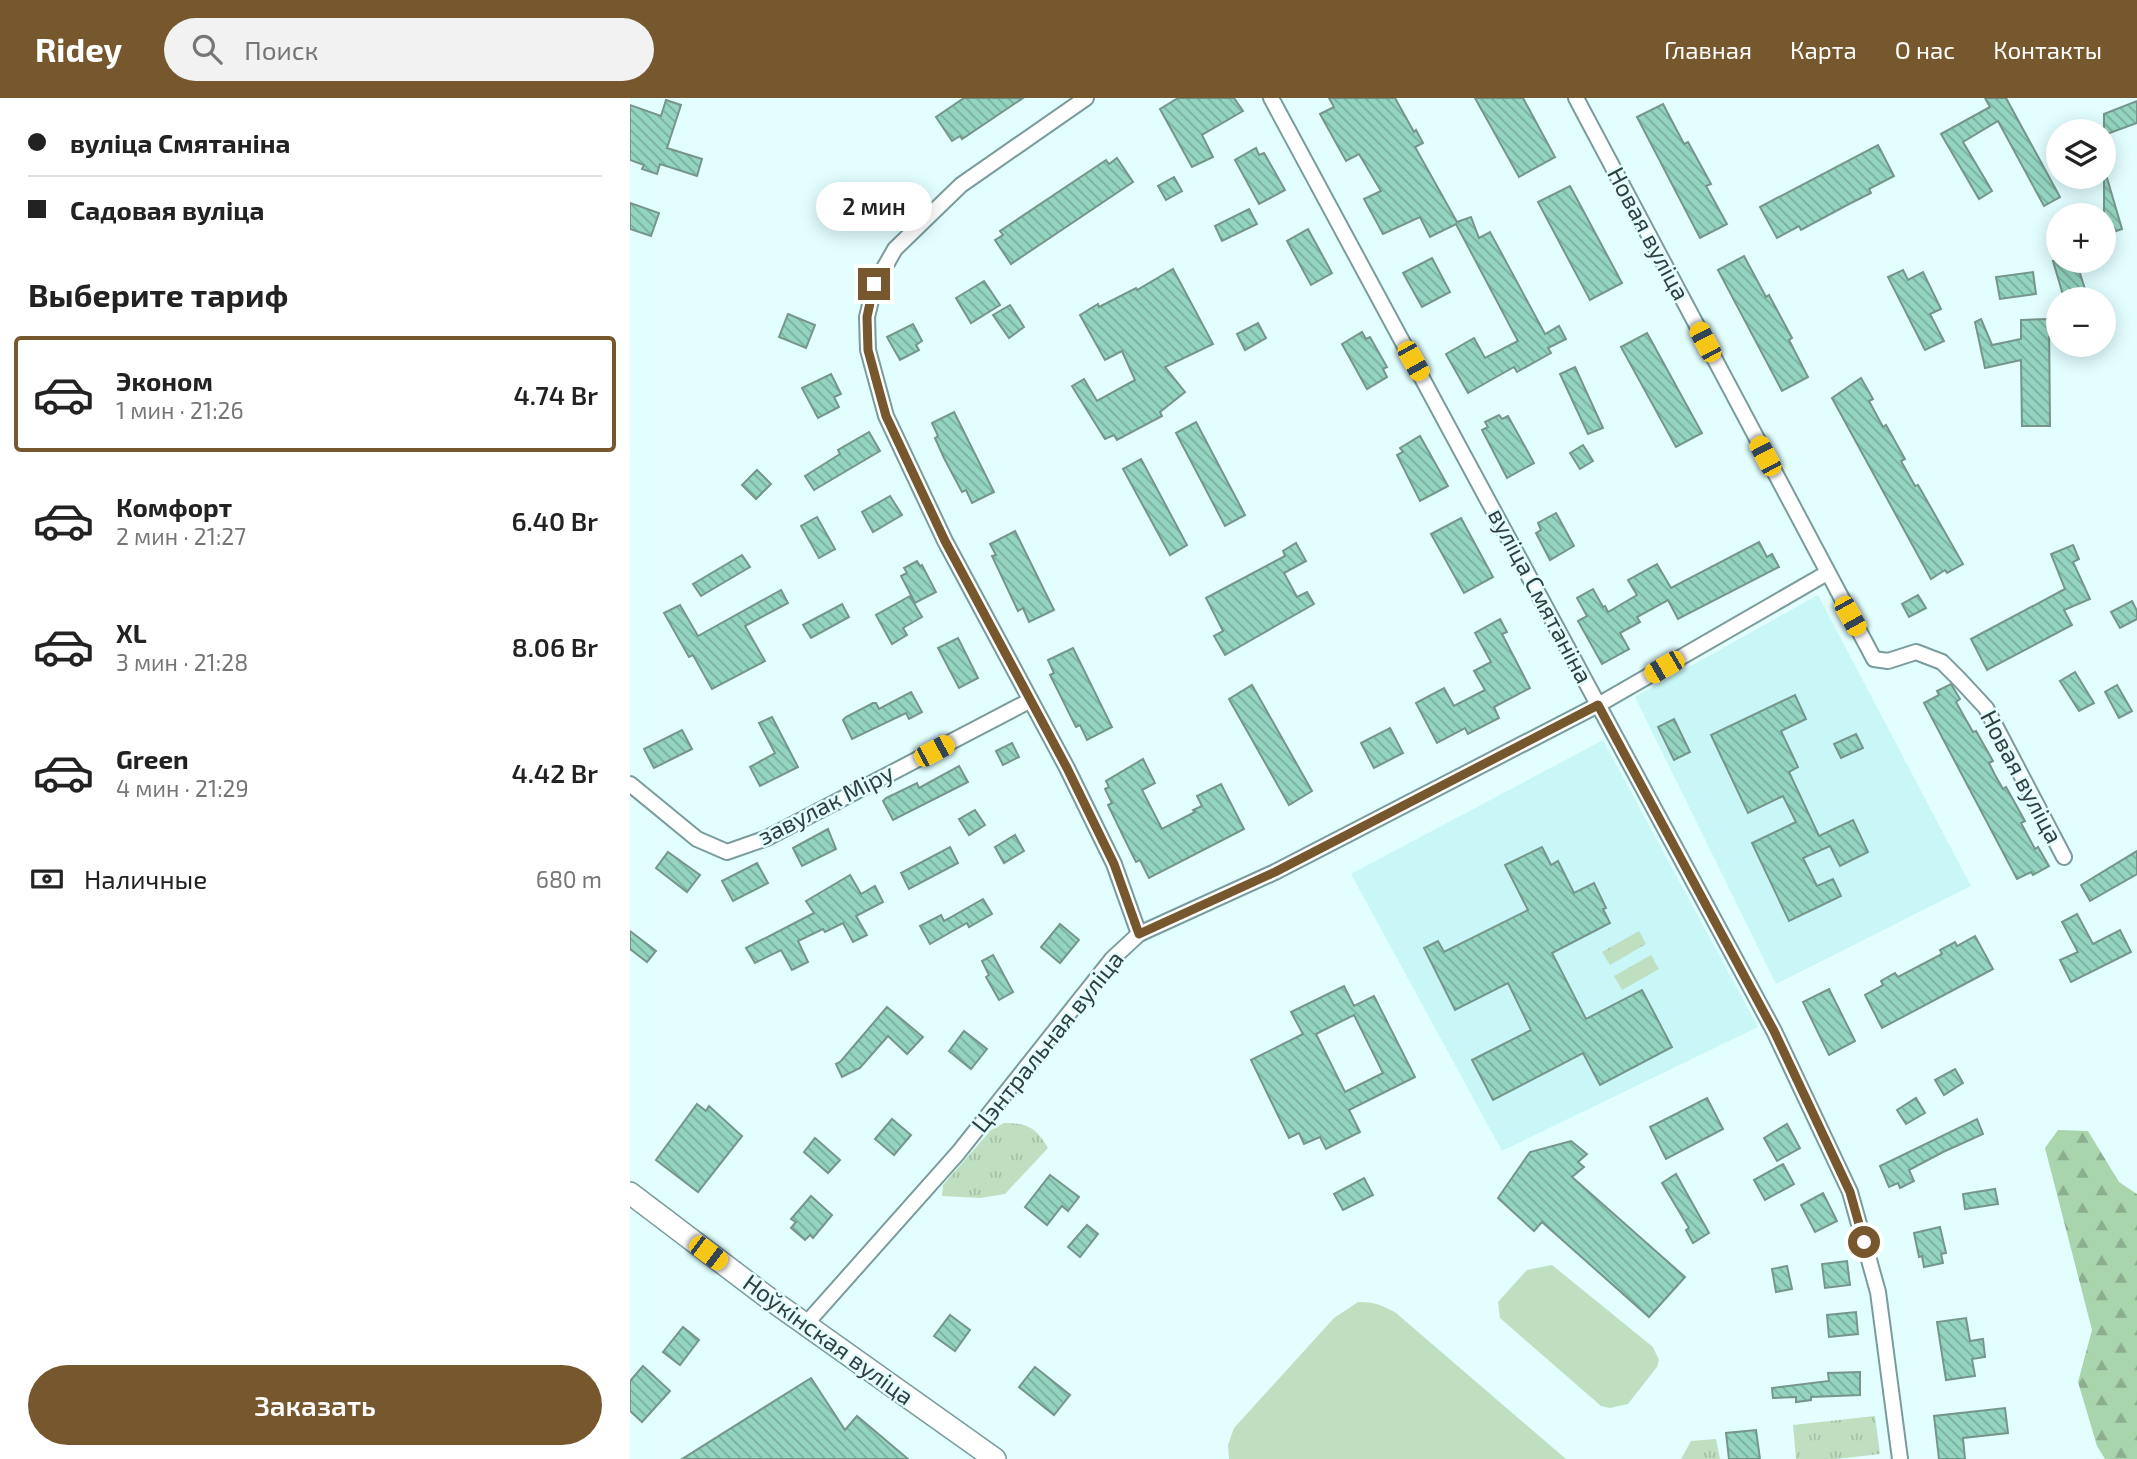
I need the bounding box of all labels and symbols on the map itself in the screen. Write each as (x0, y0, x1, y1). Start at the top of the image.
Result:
street label: Новая вуліца (1601, 162, 1697, 305)
callout: 2 мин (816, 183, 932, 232)
route end (858, 268, 890, 300)
car (1686, 319, 1725, 365)
car (1394, 338, 1433, 384)
car (1746, 433, 1785, 479)
street label: вуліца Смятаніна (1482, 503, 1600, 688)
car (1831, 593, 1870, 639)
car (1641, 647, 1688, 687)
street label: Новая вуліца (1974, 705, 2070, 848)
car (911, 732, 958, 770)
street label: завулак Міру (752, 757, 899, 851)
street label: Цэнтральная вуліца (965, 944, 1130, 1138)
route start (1848, 1226, 1880, 1258)
car (685, 1232, 732, 1274)
street label: Ноўкінская вуліца (737, 1267, 920, 1411)

